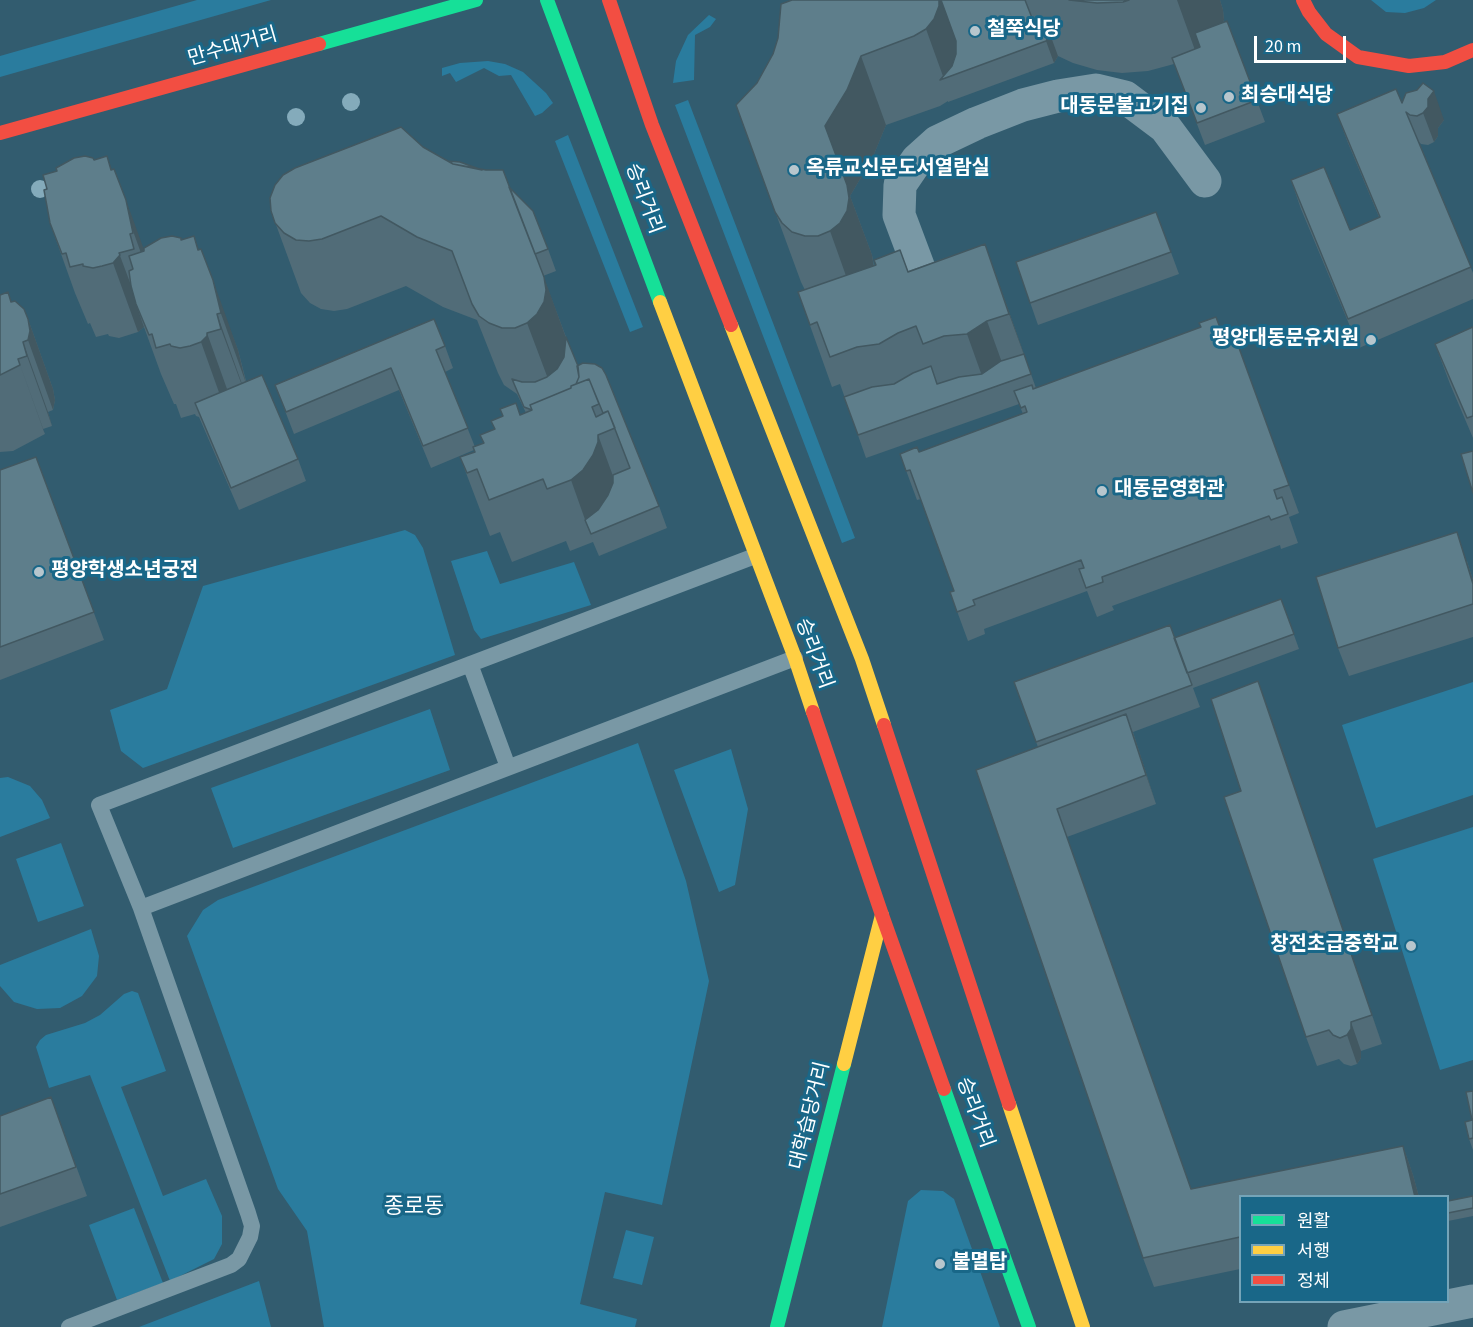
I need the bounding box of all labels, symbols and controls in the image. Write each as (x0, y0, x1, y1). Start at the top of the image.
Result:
place label: 철쭉식당 (987, 19, 1061, 43)
street label: 만수대거리 (185, 24, 281, 72)
marker: 철쭉식당 (968, 24, 982, 38)
scale bar (1257, 24, 1348, 62)
text: 20 m (1265, 34, 1301, 59)
place label: 최승대식당 (1241, 85, 1333, 109)
marker: 최승대식당 (1222, 90, 1236, 104)
place label: 대동문불고기집 (1060, 96, 1189, 120)
marker: 대동문불고기집 (1194, 101, 1208, 115)
place label: 옥류교신문도서열람실 (806, 158, 990, 182)
street label: 승리거리 (619, 160, 667, 238)
marker: 옥류교신문도서열람실 (787, 163, 801, 177)
place label: 평양대동문유치원 (1212, 328, 1359, 352)
marker: 평양대동문유치원 (1364, 333, 1378, 347)
place label: 대동문영화관 (1114, 479, 1224, 503)
marker: 대동문영화관 (1095, 484, 1109, 498)
place label: 평양학생소년궁전 (51, 560, 198, 584)
marker: 평양학생소년궁전 (32, 565, 46, 579)
street label: 승리거리 (789, 615, 837, 693)
place label: 창전초급중학교 (1270, 934, 1399, 958)
marker: 창전초급중학교 (1404, 939, 1418, 953)
street label: 대학습당거리 (786, 1060, 836, 1172)
street label: 승리거리 (950, 1074, 998, 1152)
district label: 종로동 (384, 1195, 444, 1221)
legend (1239, 1195, 1449, 1303)
text: 원활 (1297, 1209, 1330, 1234)
text: 서행 (1297, 1239, 1330, 1264)
place label: 불멸탑 (952, 1252, 1007, 1276)
marker: 불멸탑 (933, 1257, 947, 1271)
text: 정체 (1297, 1269, 1330, 1294)

